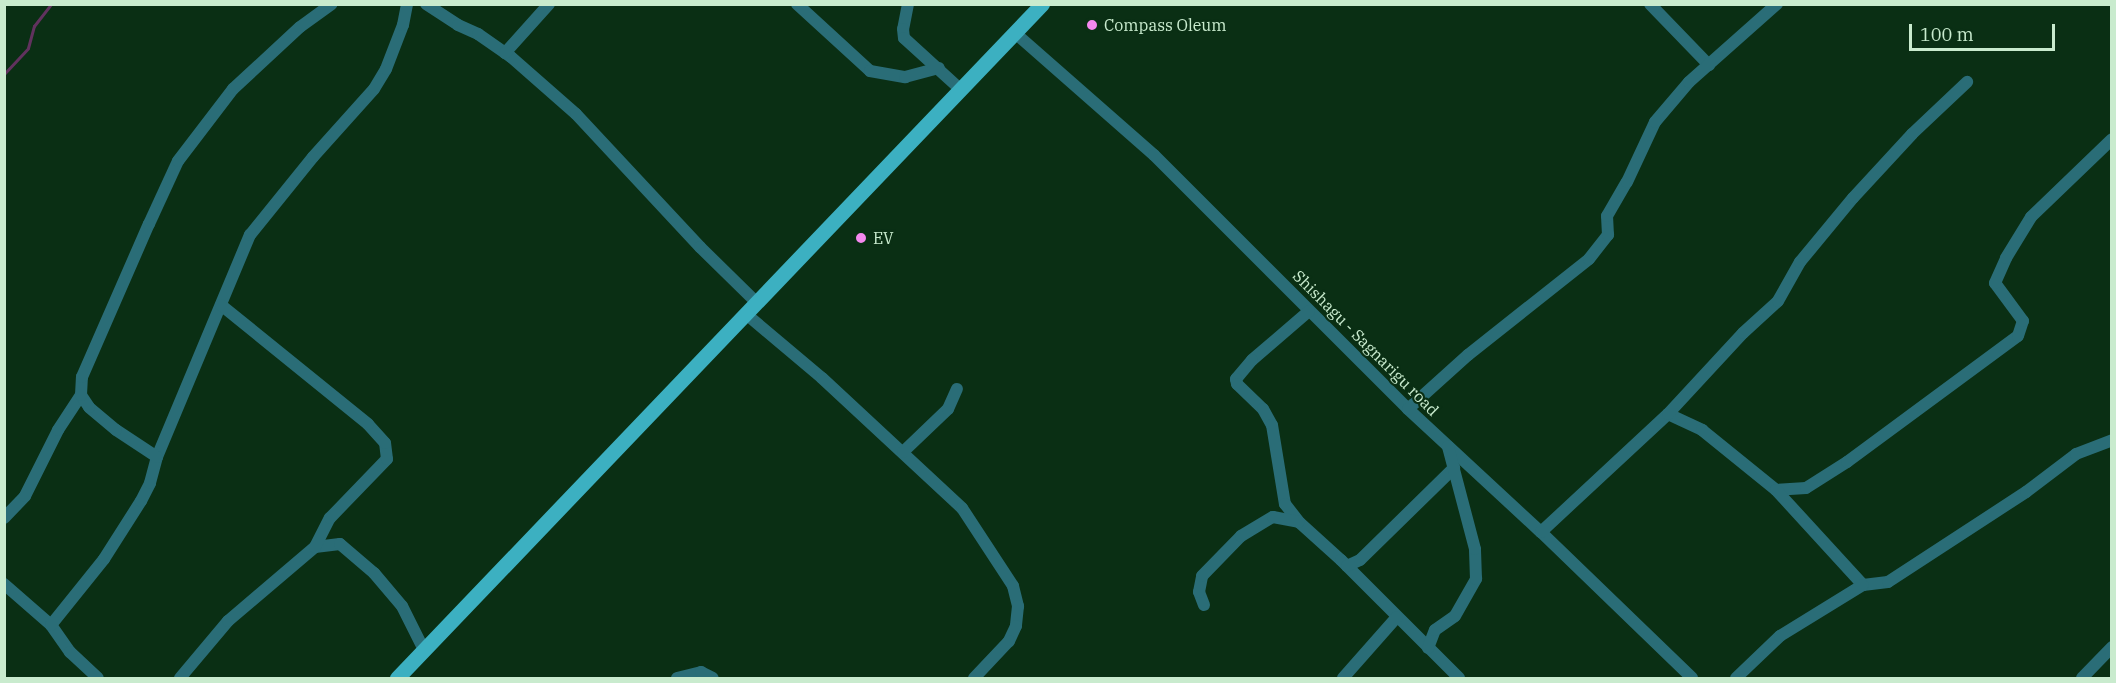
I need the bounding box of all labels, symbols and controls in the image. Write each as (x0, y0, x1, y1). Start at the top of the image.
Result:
scale bar (1912, 12, 2058, 50)
place label: Compass Oleum (1104, 15, 1226, 35)
marker: Compass Oleum (1085, 18, 1099, 32)
text: 100 m (1920, 23, 1974, 46)
place label: EV (873, 228, 894, 248)
marker: EV (854, 231, 868, 245)
street label: Shishagu - Sagnarigu road (1289, 266, 1443, 420)

